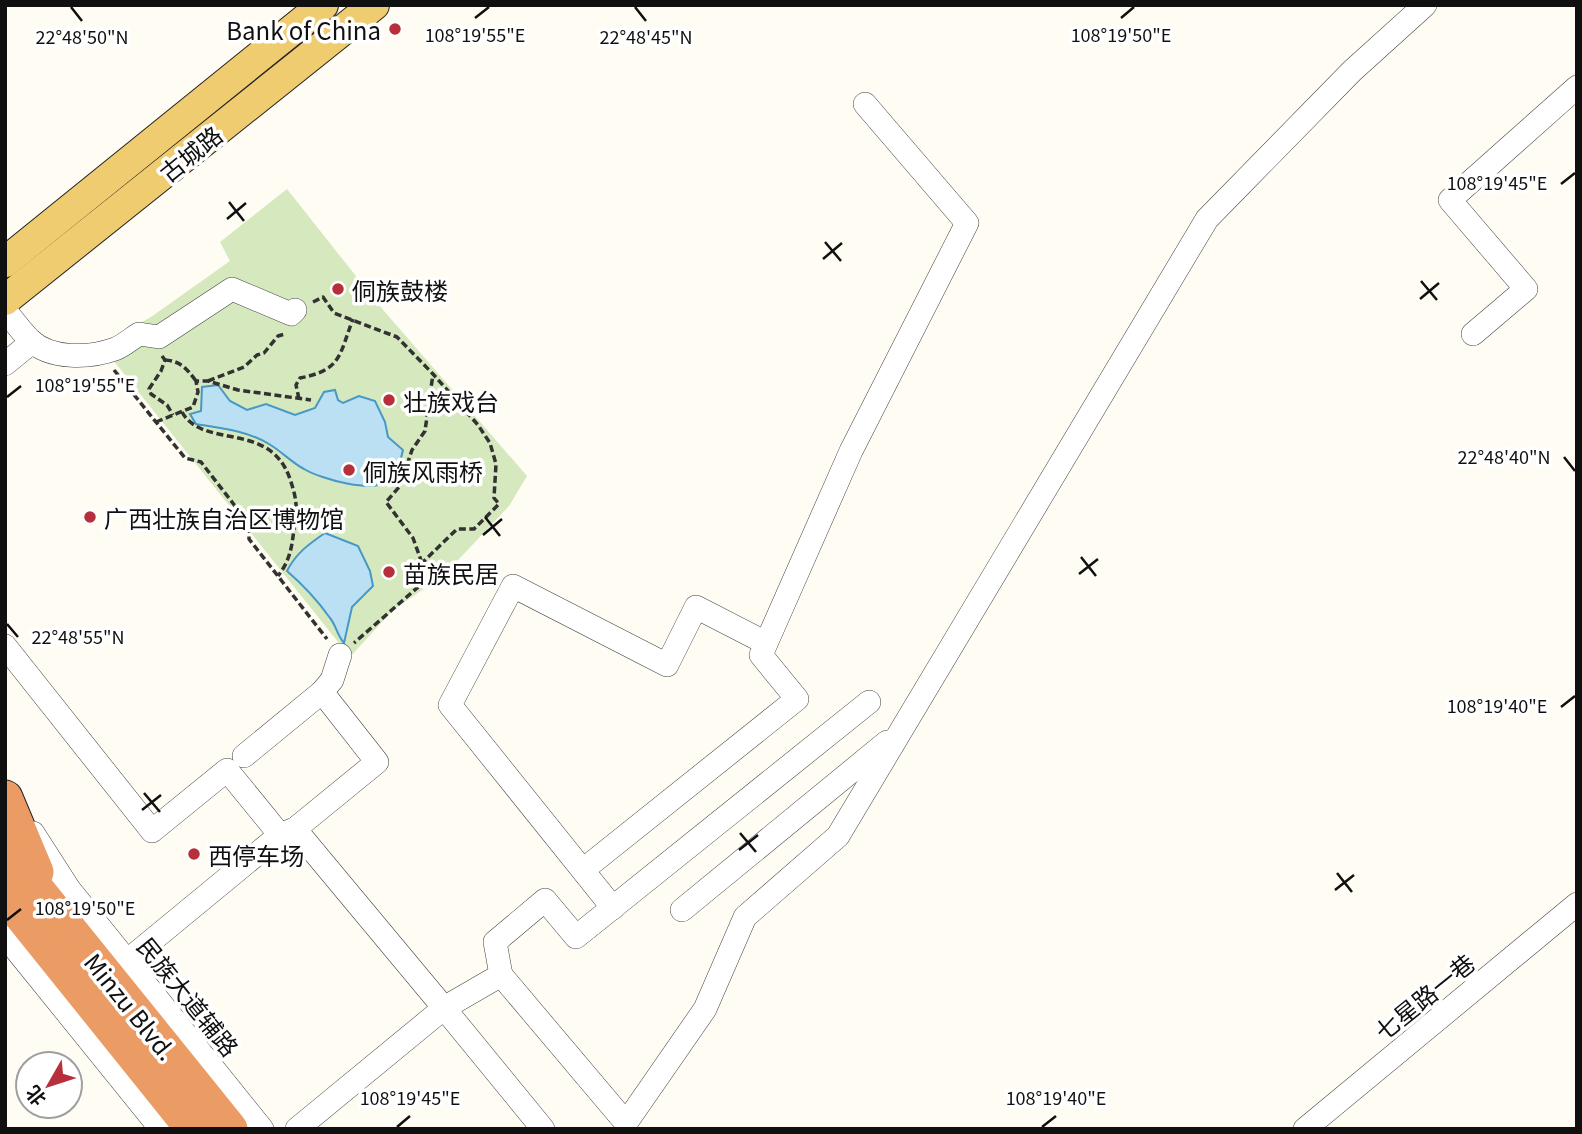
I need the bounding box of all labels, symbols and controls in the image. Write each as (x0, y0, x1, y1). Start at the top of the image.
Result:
place label: Bank of China (226, 12, 381, 47)
marker: Bank of China (387, 21, 403, 37)
text: 108°19'55"E (425, 21, 525, 47)
text: 108°19'50"E (1071, 21, 1171, 47)
text: 22°48'50"N (35, 23, 129, 49)
text: 22°48'45"N (599, 23, 693, 49)
street label: 古城路 (151, 117, 229, 189)
text: 108°19'45"E (1447, 169, 1547, 195)
place label: 侗族鼓楼 (352, 272, 448, 307)
marker: 侗族鼓楼 (330, 281, 346, 297)
text: 108°19'55"E (35, 371, 135, 397)
place label: 壮族戏台 (403, 383, 499, 418)
marker: 壮族戏台 (381, 392, 397, 408)
text: 22°48'40"N (1457, 443, 1551, 469)
place label: 侗族风雨桥 (363, 453, 483, 488)
marker: 侗族风雨桥 (341, 462, 357, 478)
place label: 广西壮族自治区博物馆 (104, 500, 344, 535)
marker: 广西壮族自治区博物馆 (82, 509, 98, 525)
place label: 苗族民居 (403, 555, 499, 590)
marker: 苗族民居 (381, 564, 397, 580)
text: 22°48'55"N (31, 623, 125, 649)
text: 108°19'40"E (1447, 692, 1547, 718)
place label: 西停车场 (208, 837, 304, 872)
marker: 西停车场 (186, 846, 202, 862)
text: 108°19'50"E (35, 894, 135, 920)
street label: 民族大道辅路 (130, 929, 248, 1063)
street label: Minzu Blvd. (77, 945, 185, 1067)
street label: 七星路一巷 (1366, 945, 1482, 1047)
north arrow (14, 1050, 84, 1120)
text: 北 (18, 1081, 51, 1113)
text: 108°19'45"E (360, 1084, 460, 1110)
text: 108°19'40"E (1006, 1084, 1106, 1110)

